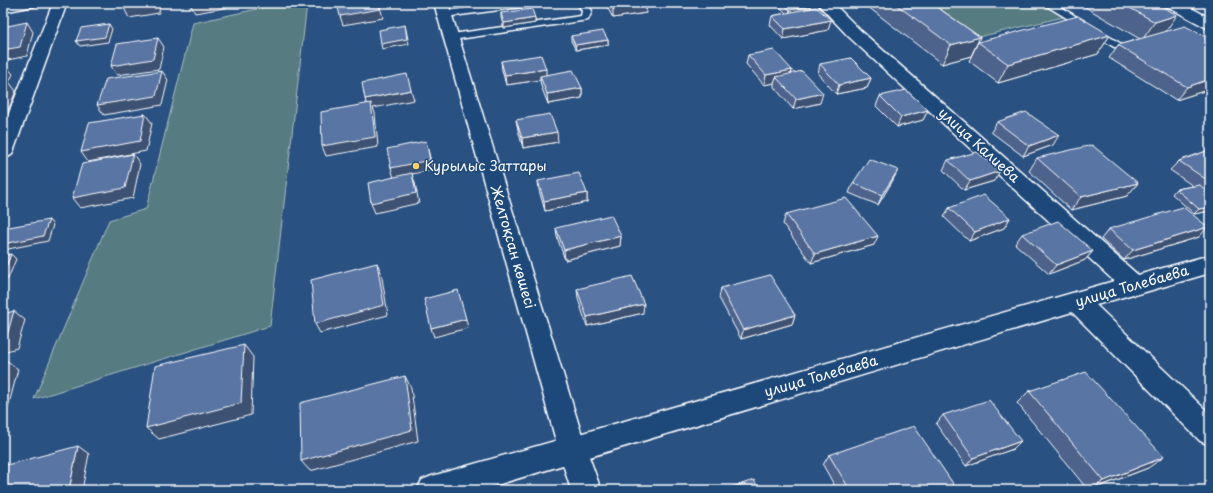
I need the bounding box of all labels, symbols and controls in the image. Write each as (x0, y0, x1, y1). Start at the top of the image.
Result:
street label: улица Калиева (934, 102, 1025, 187)
place label: Курылыс Заттары (424, 155, 547, 176)
marker: Курылыс Заттары (411, 161, 421, 171)
street label: Желтоқсан көшесі (486, 183, 541, 311)
street label: улица Толебаева (1073, 259, 1191, 312)
street label: улица Толебаева (762, 349, 880, 402)

